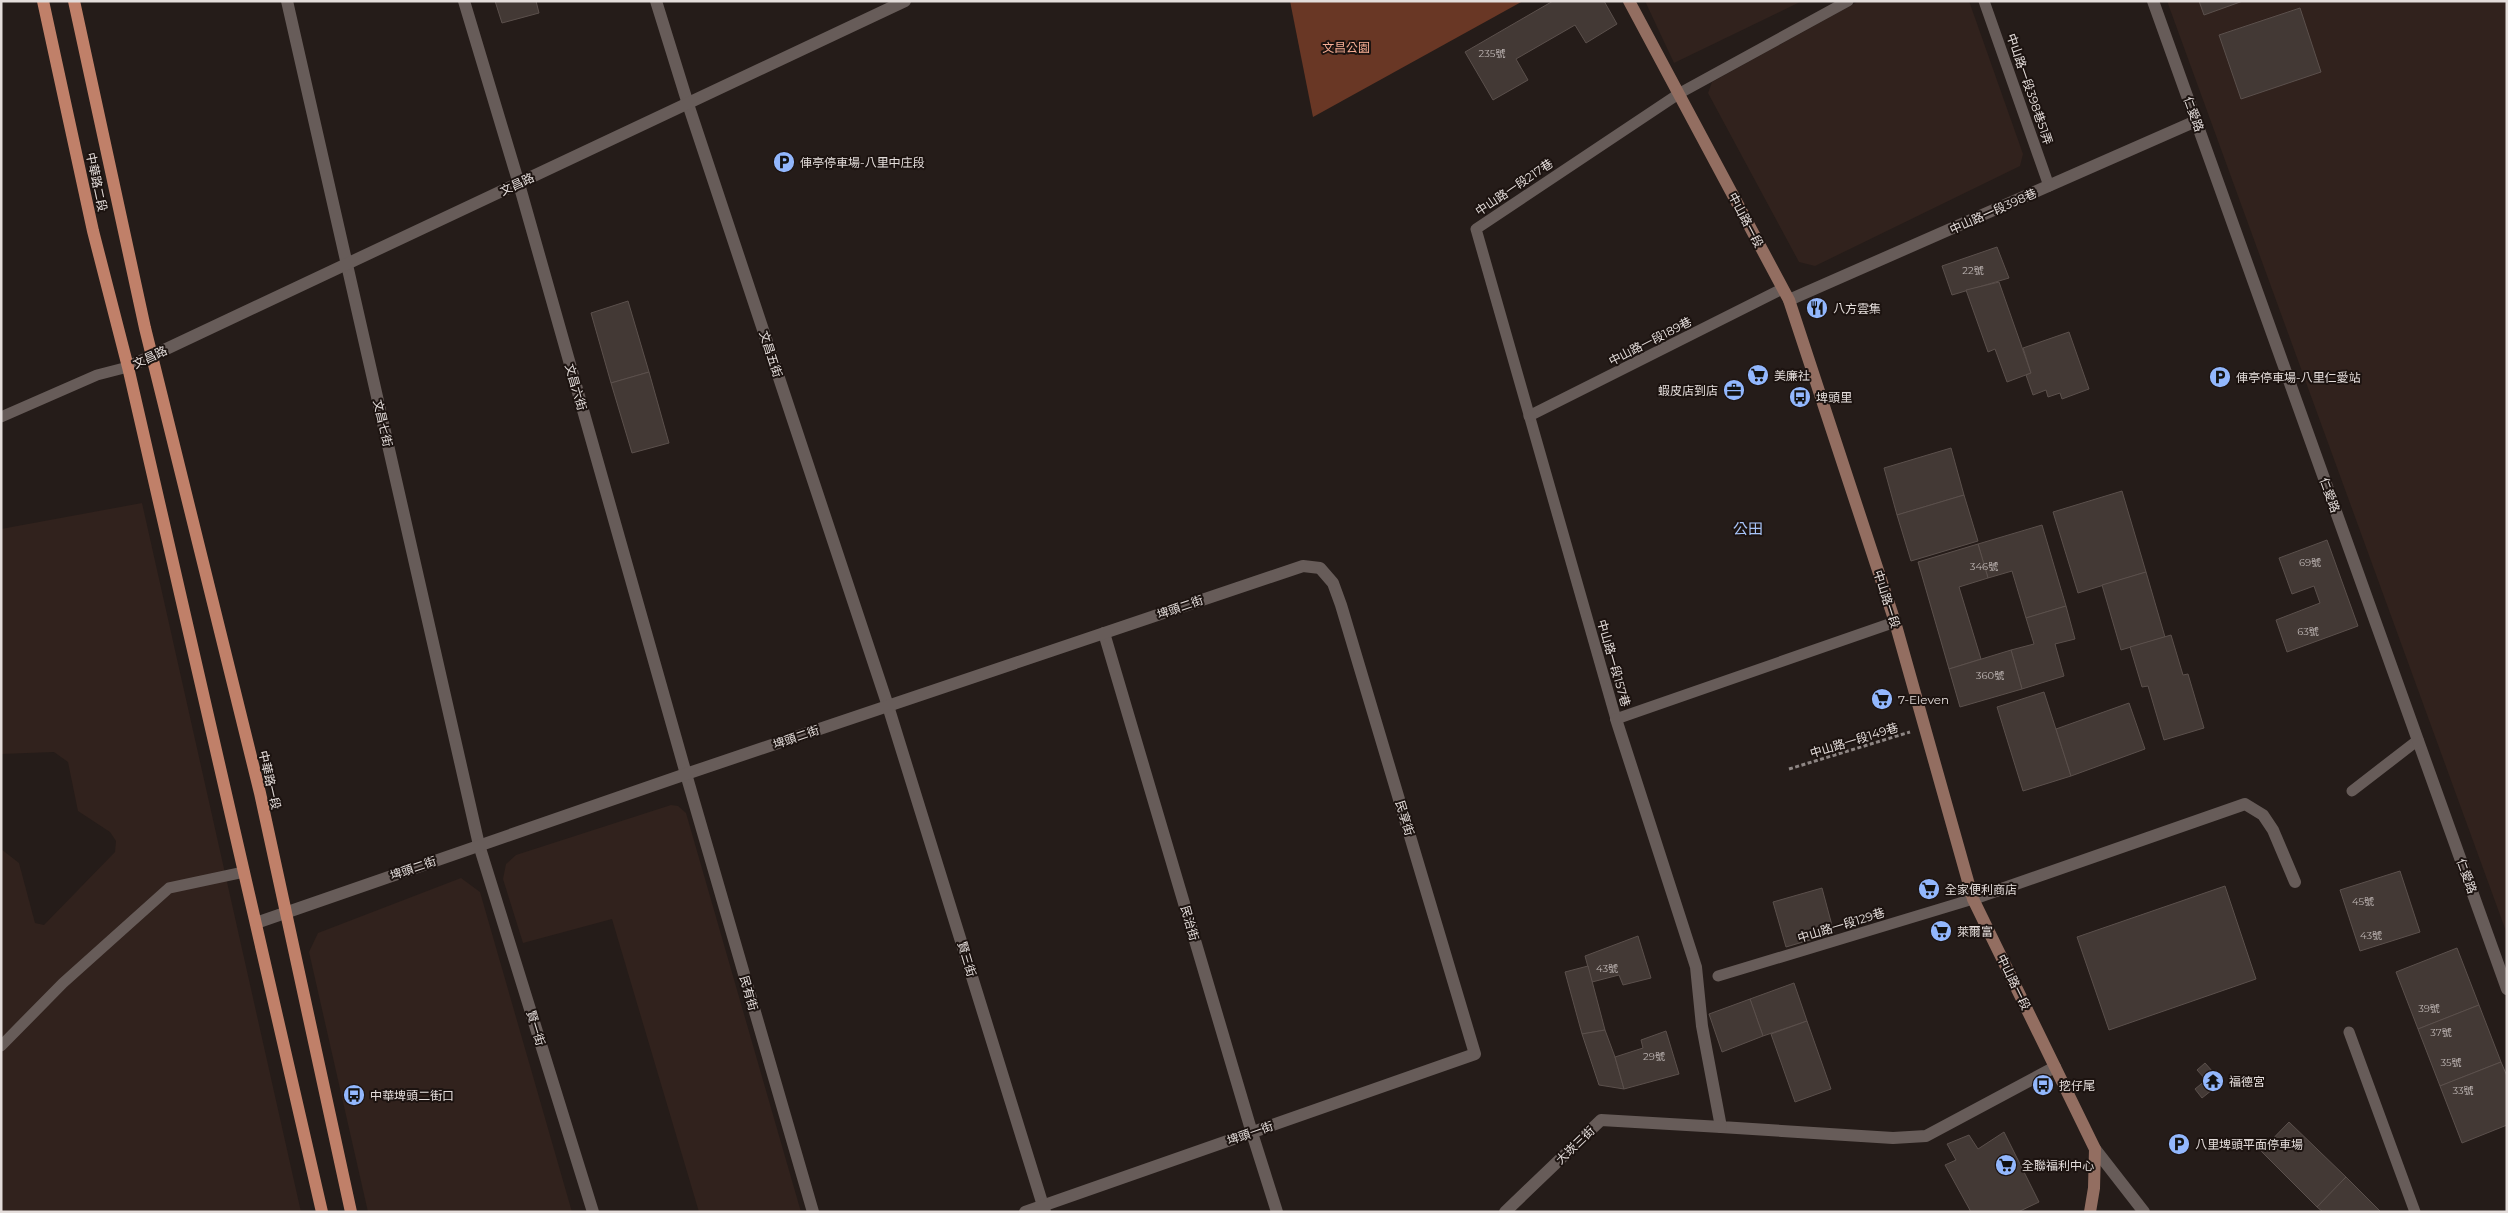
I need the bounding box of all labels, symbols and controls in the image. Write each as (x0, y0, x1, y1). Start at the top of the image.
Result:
street label: 中山路一段398巷51弄 (2004, 31, 2056, 147)
park label: 文昌公園 (1322, 40, 1370, 55)
house number: 235號 (1479, 47, 1505, 60)
street label: 仁愛路 (2181, 95, 2207, 133)
parking icon: 俥亭停車場-八里中庄段 (772, 150, 796, 174)
street label: 中華路二段 (83, 151, 111, 213)
place label: 俥亭停車場-八里中庄段 (800, 155, 925, 170)
street label: 中山路一段217巷 (1472, 156, 1556, 218)
street label: 文昌路 (498, 170, 536, 198)
street label: 中山路一段398巷 (1947, 185, 2039, 237)
street label: 中山路一段 (1725, 190, 1767, 250)
house number: 22號 (1962, 264, 1984, 277)
restaurant icon: 八方雲集 (1805, 296, 1829, 320)
place label: 八方雲集 (1833, 301, 1881, 316)
street label: 中山路一段189巷 (1606, 314, 1694, 368)
street label: 文昌五街 (756, 329, 786, 379)
street label: 文昌路 (131, 343, 169, 371)
street label: 文昌六街 (562, 362, 590, 412)
supermarket icon: 美廉社 (1746, 363, 1770, 387)
parking icon: 俥亭停車場-八里仁愛站 (2208, 365, 2232, 389)
place label: 美廉社 (1774, 368, 1810, 383)
place label: 俥亭停車場-八里仁愛站 (2236, 370, 2361, 385)
office icon: 蝦皮店到店 (1722, 378, 1746, 402)
place label: 蝦皮店到店 (1658, 383, 1718, 398)
bus stop icon: 埤頭里 (1788, 385, 1812, 409)
place label: 埤頭里 (1816, 390, 1852, 405)
street label: 文昌七街 (370, 398, 396, 448)
street label: 仁愛路 (2317, 476, 2343, 514)
district label: 公田 (1733, 519, 1763, 538)
house number: 69號 (2299, 556, 2321, 569)
house number: 346號 (1970, 560, 1998, 573)
street label: 中山路一段 (1871, 568, 1903, 630)
street label: 埤頭二街 (1155, 592, 1205, 622)
street label: 中山路一段157巷 (1594, 618, 1634, 708)
house number: 63號 (2297, 625, 2319, 638)
house number: 360號 (1976, 669, 2004, 682)
supermarket icon: 7-Eleven (1870, 687, 1894, 711)
place label: 7-Eleven (1898, 692, 1949, 707)
street label: 中山路一段149巷 (1808, 719, 1900, 761)
street label: 埤頭二街 (771, 722, 821, 752)
street label: 中華路一段 (256, 749, 284, 811)
street label: 民享街 (1393, 799, 1417, 837)
street label: 埤頭二街 (388, 853, 438, 883)
street label: 仁愛路 (2454, 857, 2480, 895)
supermarket icon: 全家便利商店 (1917, 877, 1941, 901)
place label: 全家便利商店 (1945, 882, 2017, 897)
house number: 45號 (2352, 895, 2374, 908)
street label: 民治街 (1178, 904, 1202, 942)
street label: 中山路一段129巷 (1796, 905, 1886, 945)
supermarket icon: 萊爾富 (1929, 919, 1953, 943)
place label: 萊爾富 (1957, 924, 1993, 939)
house number: 43號 (2360, 929, 2382, 942)
street label: 賢三街 (955, 940, 979, 978)
street label: 中山路一段 (1994, 952, 2034, 1012)
house number: 43號 (1596, 962, 1618, 975)
street label: 民有街 (737, 974, 761, 1012)
house number: 39號 (2418, 1002, 2440, 1015)
street label: 賢一街 (524, 1009, 548, 1047)
house number: 37號 (2430, 1026, 2452, 1039)
house number: 29號 (1643, 1050, 1665, 1063)
house number: 35號 (2440, 1056, 2462, 1069)
temple icon: 福德宮 (2201, 1069, 2225, 1093)
bus stop icon: 挖仔尾 (2031, 1073, 2055, 1097)
place label: 福德宮 (2229, 1074, 2265, 1089)
place label: 挖仔尾 (2059, 1078, 2095, 1093)
bus stop icon: 中華埤頭二街口 (342, 1083, 366, 1107)
house number: 33號 (2452, 1084, 2474, 1097)
place label: 中華埤頭二街口 (370, 1088, 454, 1103)
street label: 埤頭一街 (1225, 1118, 1275, 1148)
street label: 大崁三街 (1553, 1123, 1597, 1167)
parking icon: 八里埤頭平面停車場 (2167, 1132, 2191, 1156)
place label: 八里埤頭平面停車場 (2195, 1137, 2303, 1152)
supermarket icon: 全聯福利中心 (1994, 1153, 2018, 1177)
place label: 全聯福利中心 (2022, 1158, 2094, 1173)

